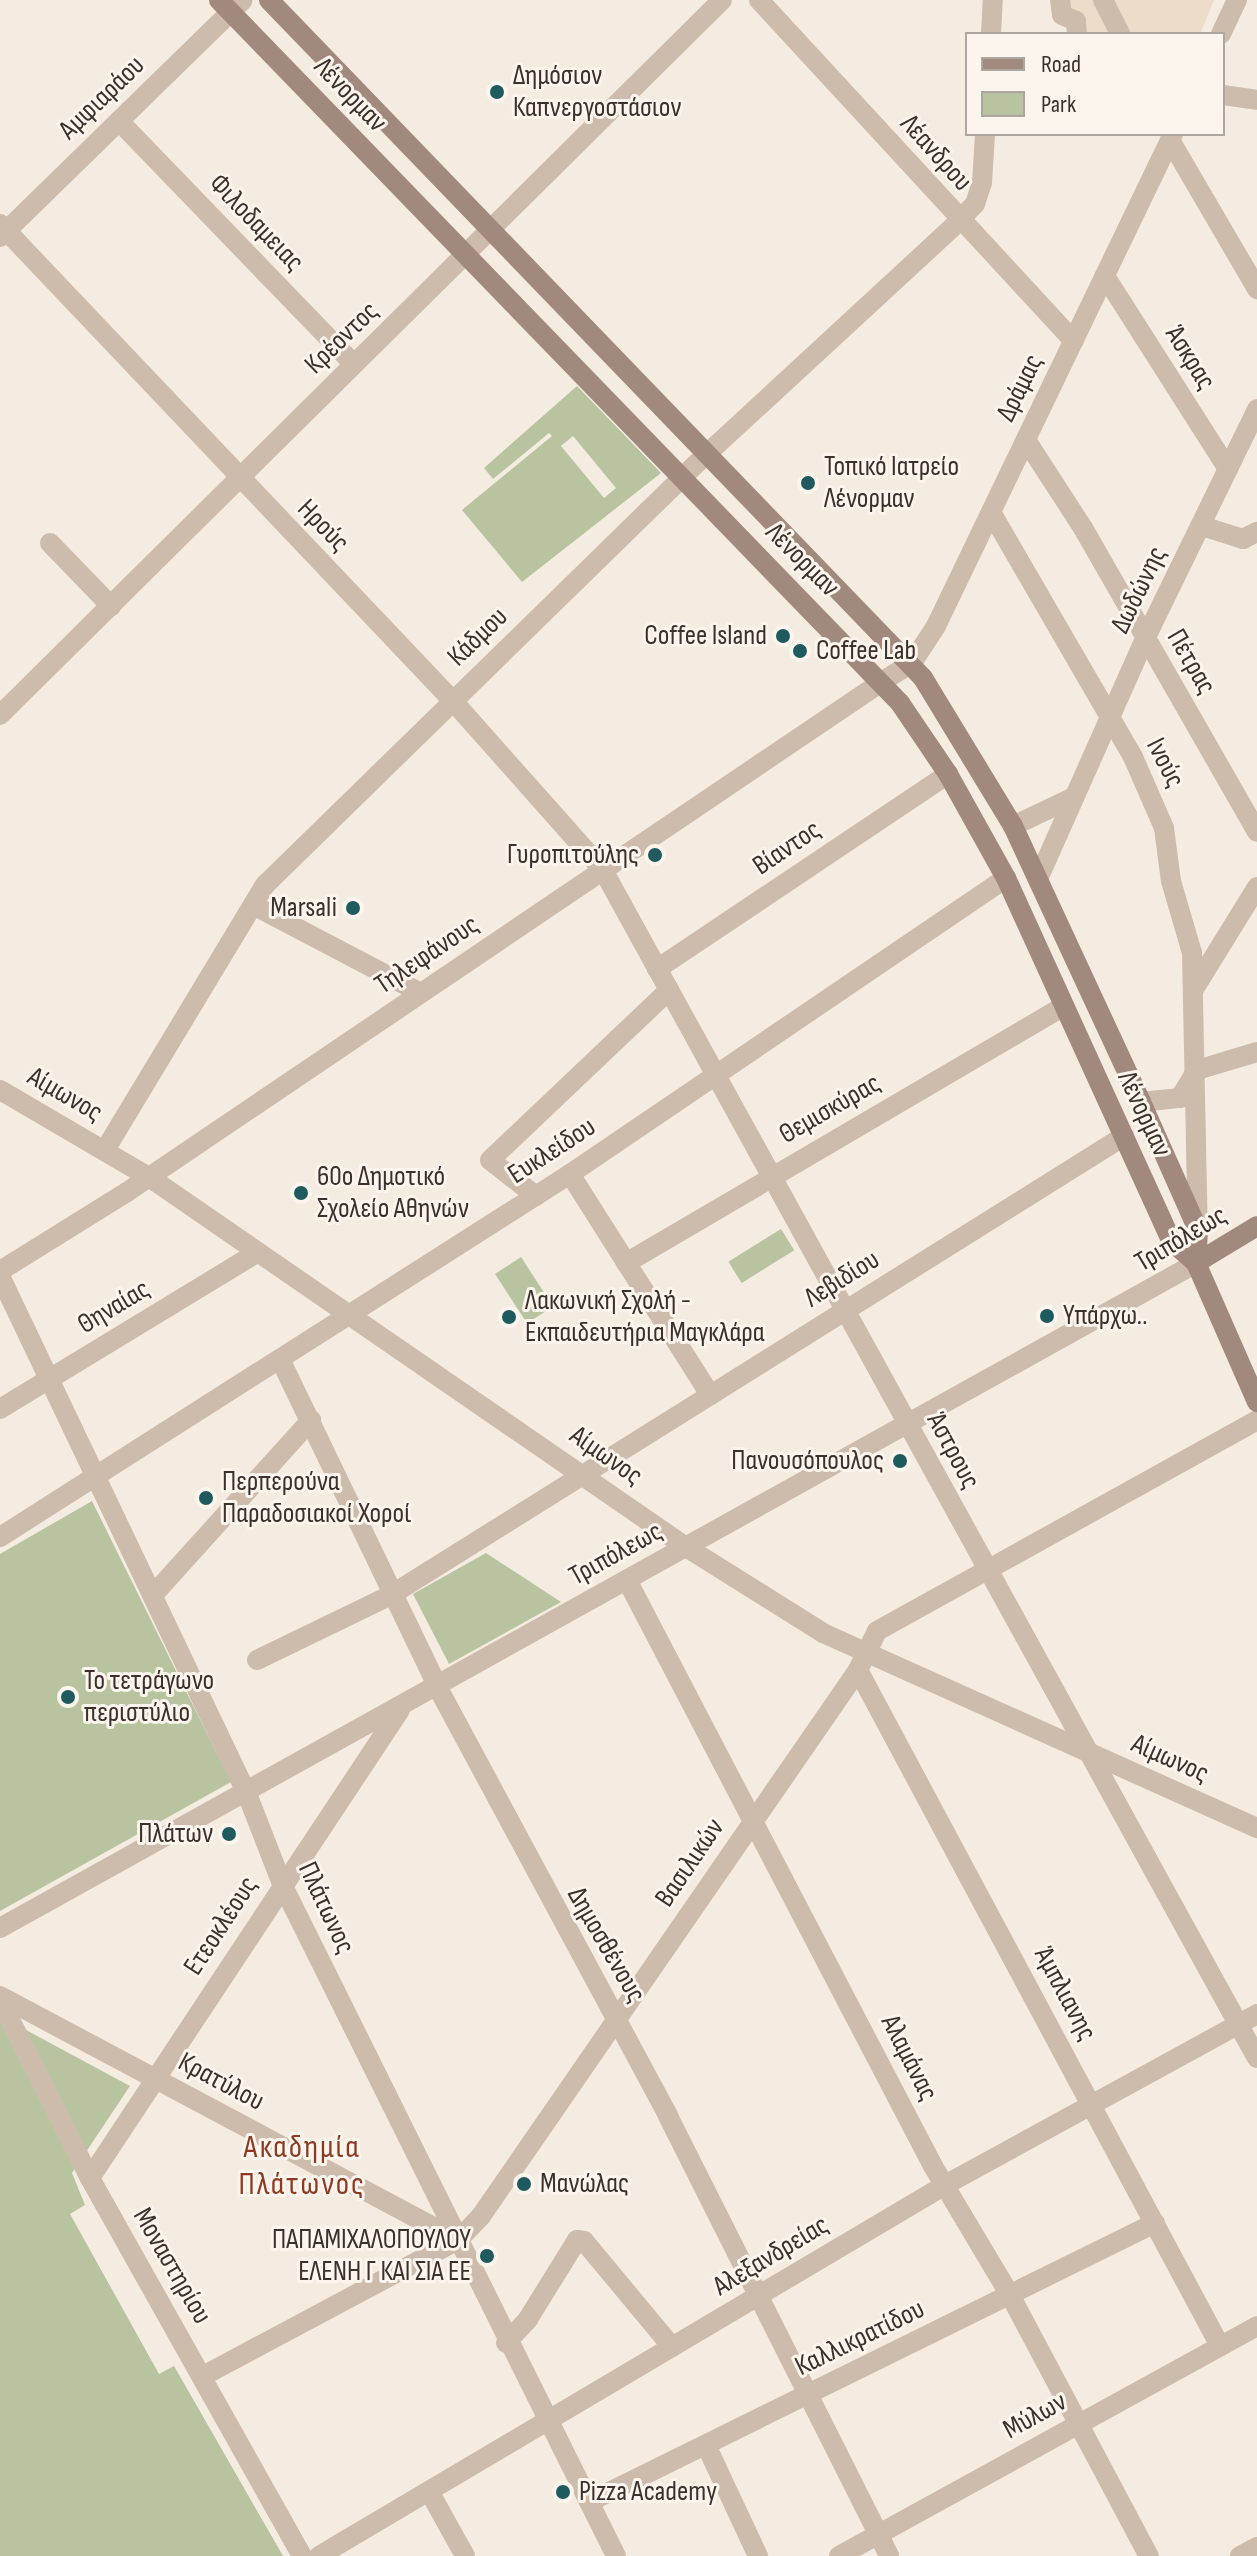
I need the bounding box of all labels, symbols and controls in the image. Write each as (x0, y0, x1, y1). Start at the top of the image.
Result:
legend (965, 32, 1225, 136)
street label: Αμφιαράου (52, 49, 152, 147)
text: Road (1041, 50, 1081, 79)
street label: Λένορμαν (307, 51, 393, 139)
place label: Δημόσιον Καπνεργοστάσιον (513, 59, 681, 125)
marker: Δημόσιον Καπνεργοστάσιον (488, 83, 506, 101)
text: Park (1041, 90, 1076, 119)
street label: Λέανδρου (893, 108, 979, 198)
street label: Φιλοδαμειας (201, 167, 311, 279)
street label: Κρέοντος (298, 295, 386, 381)
street label: Άσκρας (1157, 320, 1223, 396)
street label: Δράμας (990, 349, 1050, 427)
place label: Τοπικό Ιατρείο Λένορμαν (824, 450, 959, 516)
marker: Τοπικό Ιατρείο Λένορμαν (799, 474, 817, 492)
street label: Ηρούς (290, 493, 356, 559)
street label: Λένορμαν (758, 516, 846, 604)
street label: Δωδώνης (1104, 541, 1174, 639)
street label: Κάδμου (441, 600, 515, 674)
place label: Coffee Island (644, 619, 767, 653)
street label: Πέτρας (1159, 623, 1223, 701)
marker: Coffee Island (774, 627, 792, 645)
place label: Coffee Lab (816, 634, 916, 668)
marker: Coffee Lab (791, 642, 809, 660)
street label: Ινούς (1138, 733, 1192, 793)
street label: Βίαντος (747, 813, 827, 883)
place label: Γυροπιτούλης (507, 838, 639, 872)
marker: Γυροπιτούλης (646, 846, 664, 864)
place label: Marsali (270, 891, 337, 925)
marker: Marsali (344, 899, 362, 917)
street label: Τηλεφάνους (369, 908, 485, 1002)
street label: Αίμωνος (22, 1060, 108, 1130)
street label: Λένορμαν (1110, 1066, 1178, 1162)
street label: Θεμισκύρας (773, 1067, 887, 1151)
street label: Ευκλείδου (502, 1110, 602, 1192)
place label: 60ο Δημοτικό Σχολείο Αθηνών (317, 1160, 469, 1226)
marker: 60ο Δημοτικό Σχολείο Αθηνών (292, 1184, 310, 1202)
street label: Τριπόλεως (1129, 1199, 1233, 1279)
street label: Λεβιδίου (798, 1243, 886, 1315)
street label: Θηναίας (72, 1272, 156, 1342)
place label: Λακωνική Σχολή - Εκπαιδευτήρια Μαγκλάρα (525, 1284, 765, 1350)
place label: Υπάρχω.. (1063, 1299, 1147, 1333)
marker: Υπάρχω.. (1038, 1307, 1056, 1325)
marker: Λακωνική Σχολή - Εκπαιδευτήρια Μαγκλάρα (500, 1308, 518, 1326)
street label: Άστρους (919, 1407, 987, 1495)
street label: Αίμωνος (563, 1419, 649, 1493)
place label: Πανουσόπουλος (731, 1444, 884, 1478)
marker: Πανουσόπουλος (891, 1452, 909, 1470)
place label: Περπερούνα Παραδοσιακοί Χοροί (222, 1465, 411, 1531)
marker: Περπερούνα Παραδοσιακοί Χοροί (197, 1489, 215, 1507)
street label: Τριπόλεως (564, 1515, 668, 1593)
place label: Το τετράγωνο περιστύλιο (84, 1664, 214, 1730)
marker: Το τετράγωνο περιστύλιο (59, 1688, 77, 1706)
street label: Αίμωνος (1126, 1727, 1214, 1791)
street label: Βασιλικών (648, 1812, 732, 1914)
place label: Πλάτων (138, 1817, 213, 1851)
marker: Πλάτων (220, 1825, 238, 1843)
street label: Πλάτωνος (290, 1857, 362, 1959)
street label: Ετεοκλέους (177, 1870, 265, 1982)
street label: Δημοσθένους (559, 1881, 653, 2009)
street label: Άμπλιανης (1026, 1941, 1104, 2047)
street label: Αλαμάνας (873, 2009, 945, 2107)
street label: Κρατύλου (172, 2045, 270, 2119)
district label: Ακαδημία Πλάτωνος (238, 2130, 366, 2205)
place label: Μανώλας (540, 2167, 629, 2201)
marker: Μανώλας (515, 2175, 533, 2193)
street label: Μοναστηρίου (125, 2202, 219, 2330)
street label: Αλεξανδρείας (707, 2208, 835, 2304)
place label: ΠΑΠΑΜΙΧΑΛΟΠΟΥΛΟΥ ΕΛΕΝΗ Γ ΚΑΙ ΣΙΑ ΕΕ (272, 2223, 471, 2289)
marker: ΠΑΠΑΜΙΧΑΛΟΠΟΥΛΟΥ ΕΛΕΝΗ Γ ΚΑΙ ΣΙΑ ΕΕ (478, 2247, 496, 2265)
street label: Καλλικρατίδου (790, 2292, 930, 2384)
street label: Μύλων (998, 2385, 1072, 2447)
place label: Pizza Academy (579, 2475, 717, 2509)
marker: Pizza Academy (554, 2483, 572, 2501)

